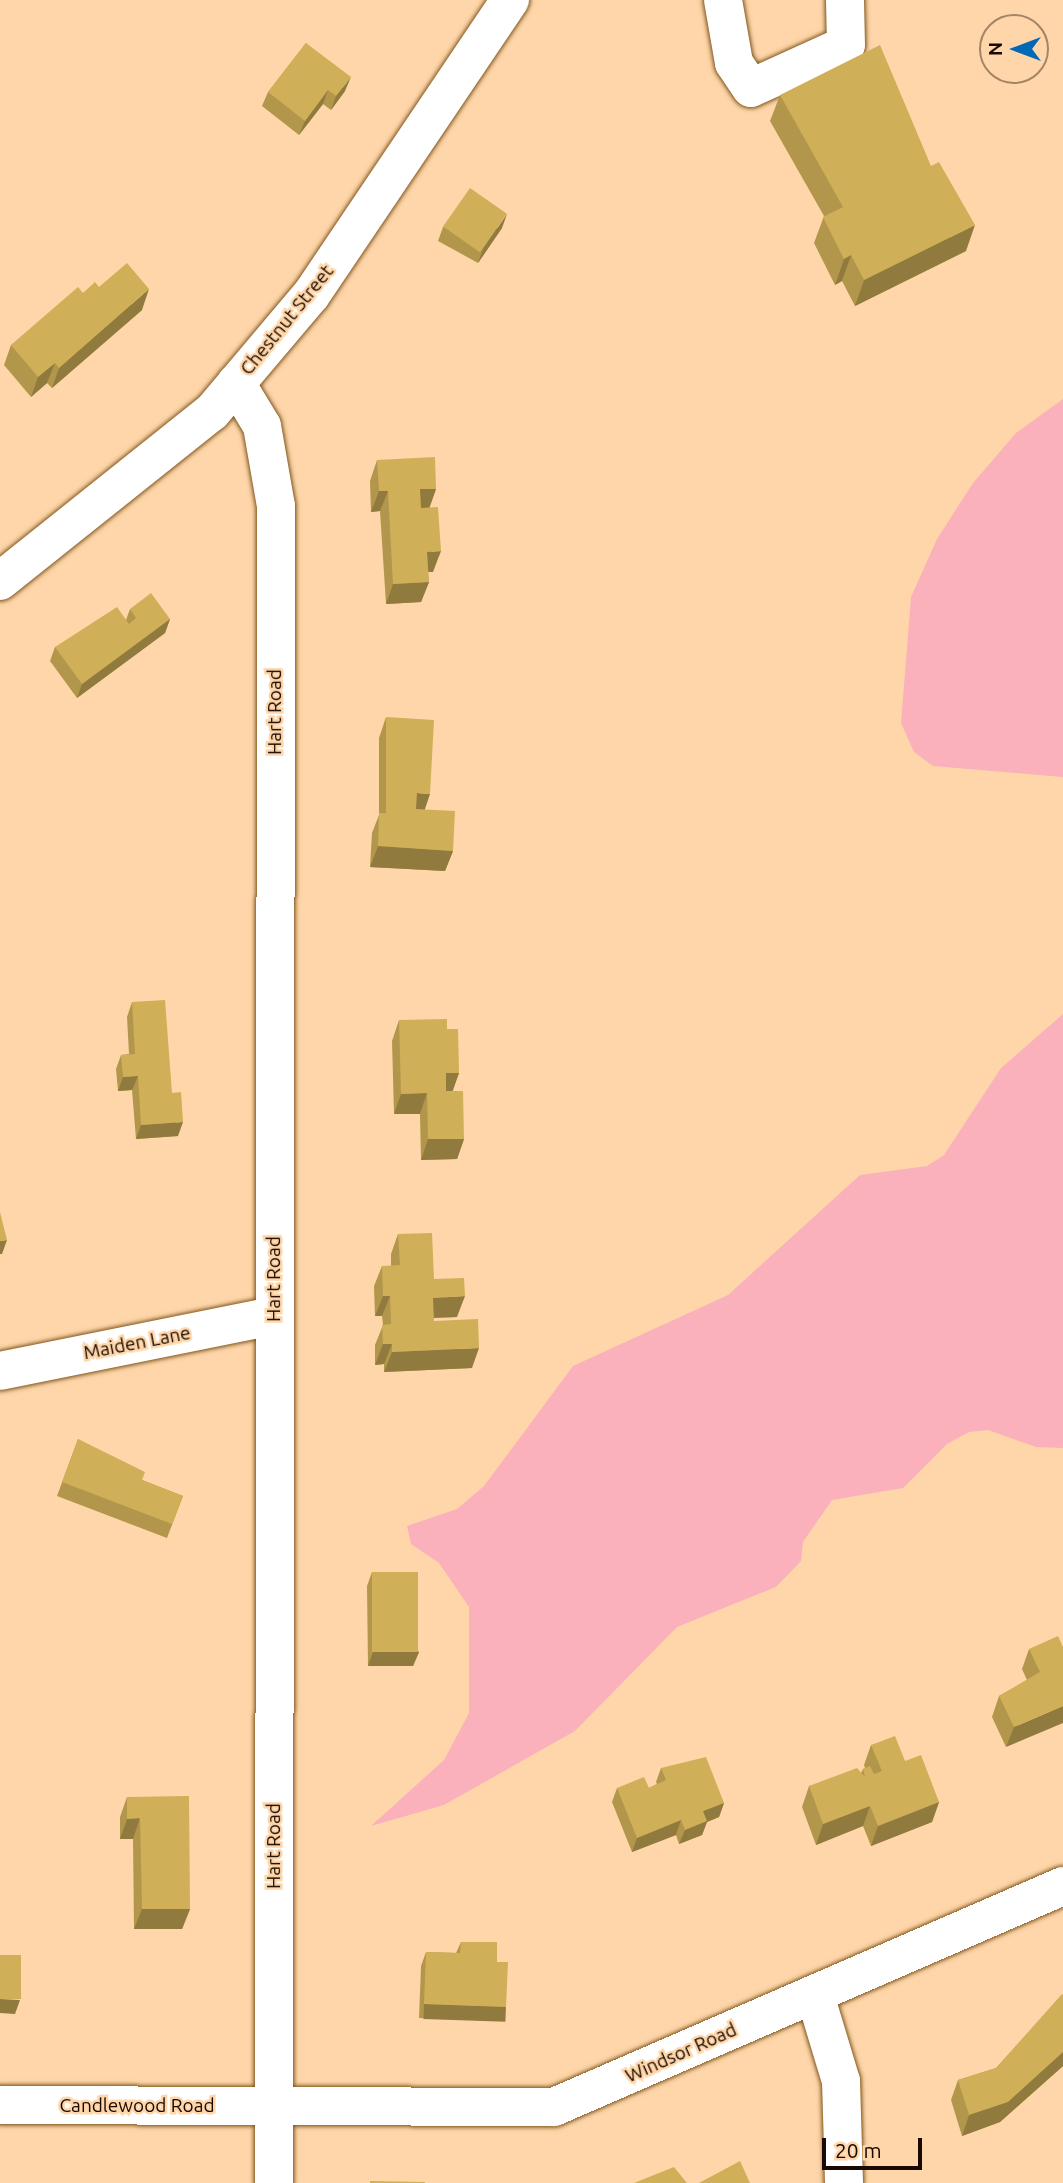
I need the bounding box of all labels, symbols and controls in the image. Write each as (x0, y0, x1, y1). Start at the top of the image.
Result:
north arrow (979, 14, 1049, 84)
text: N (984, 42, 1006, 56)
street label: Chestnut Street (236, 260, 338, 380)
street label: Hart Road (264, 669, 286, 755)
street label: Hart Road (263, 1236, 285, 1322)
street label: Maiden Lane (82, 1321, 192, 1365)
street label: Hart Road (263, 1803, 285, 1889)
street label: Windsor Road (622, 2018, 740, 2088)
street label: Candlewood Road (59, 2095, 215, 2117)
scale bar (825, 2124, 925, 2168)
text: 20 m (835, 2138, 882, 2162)

